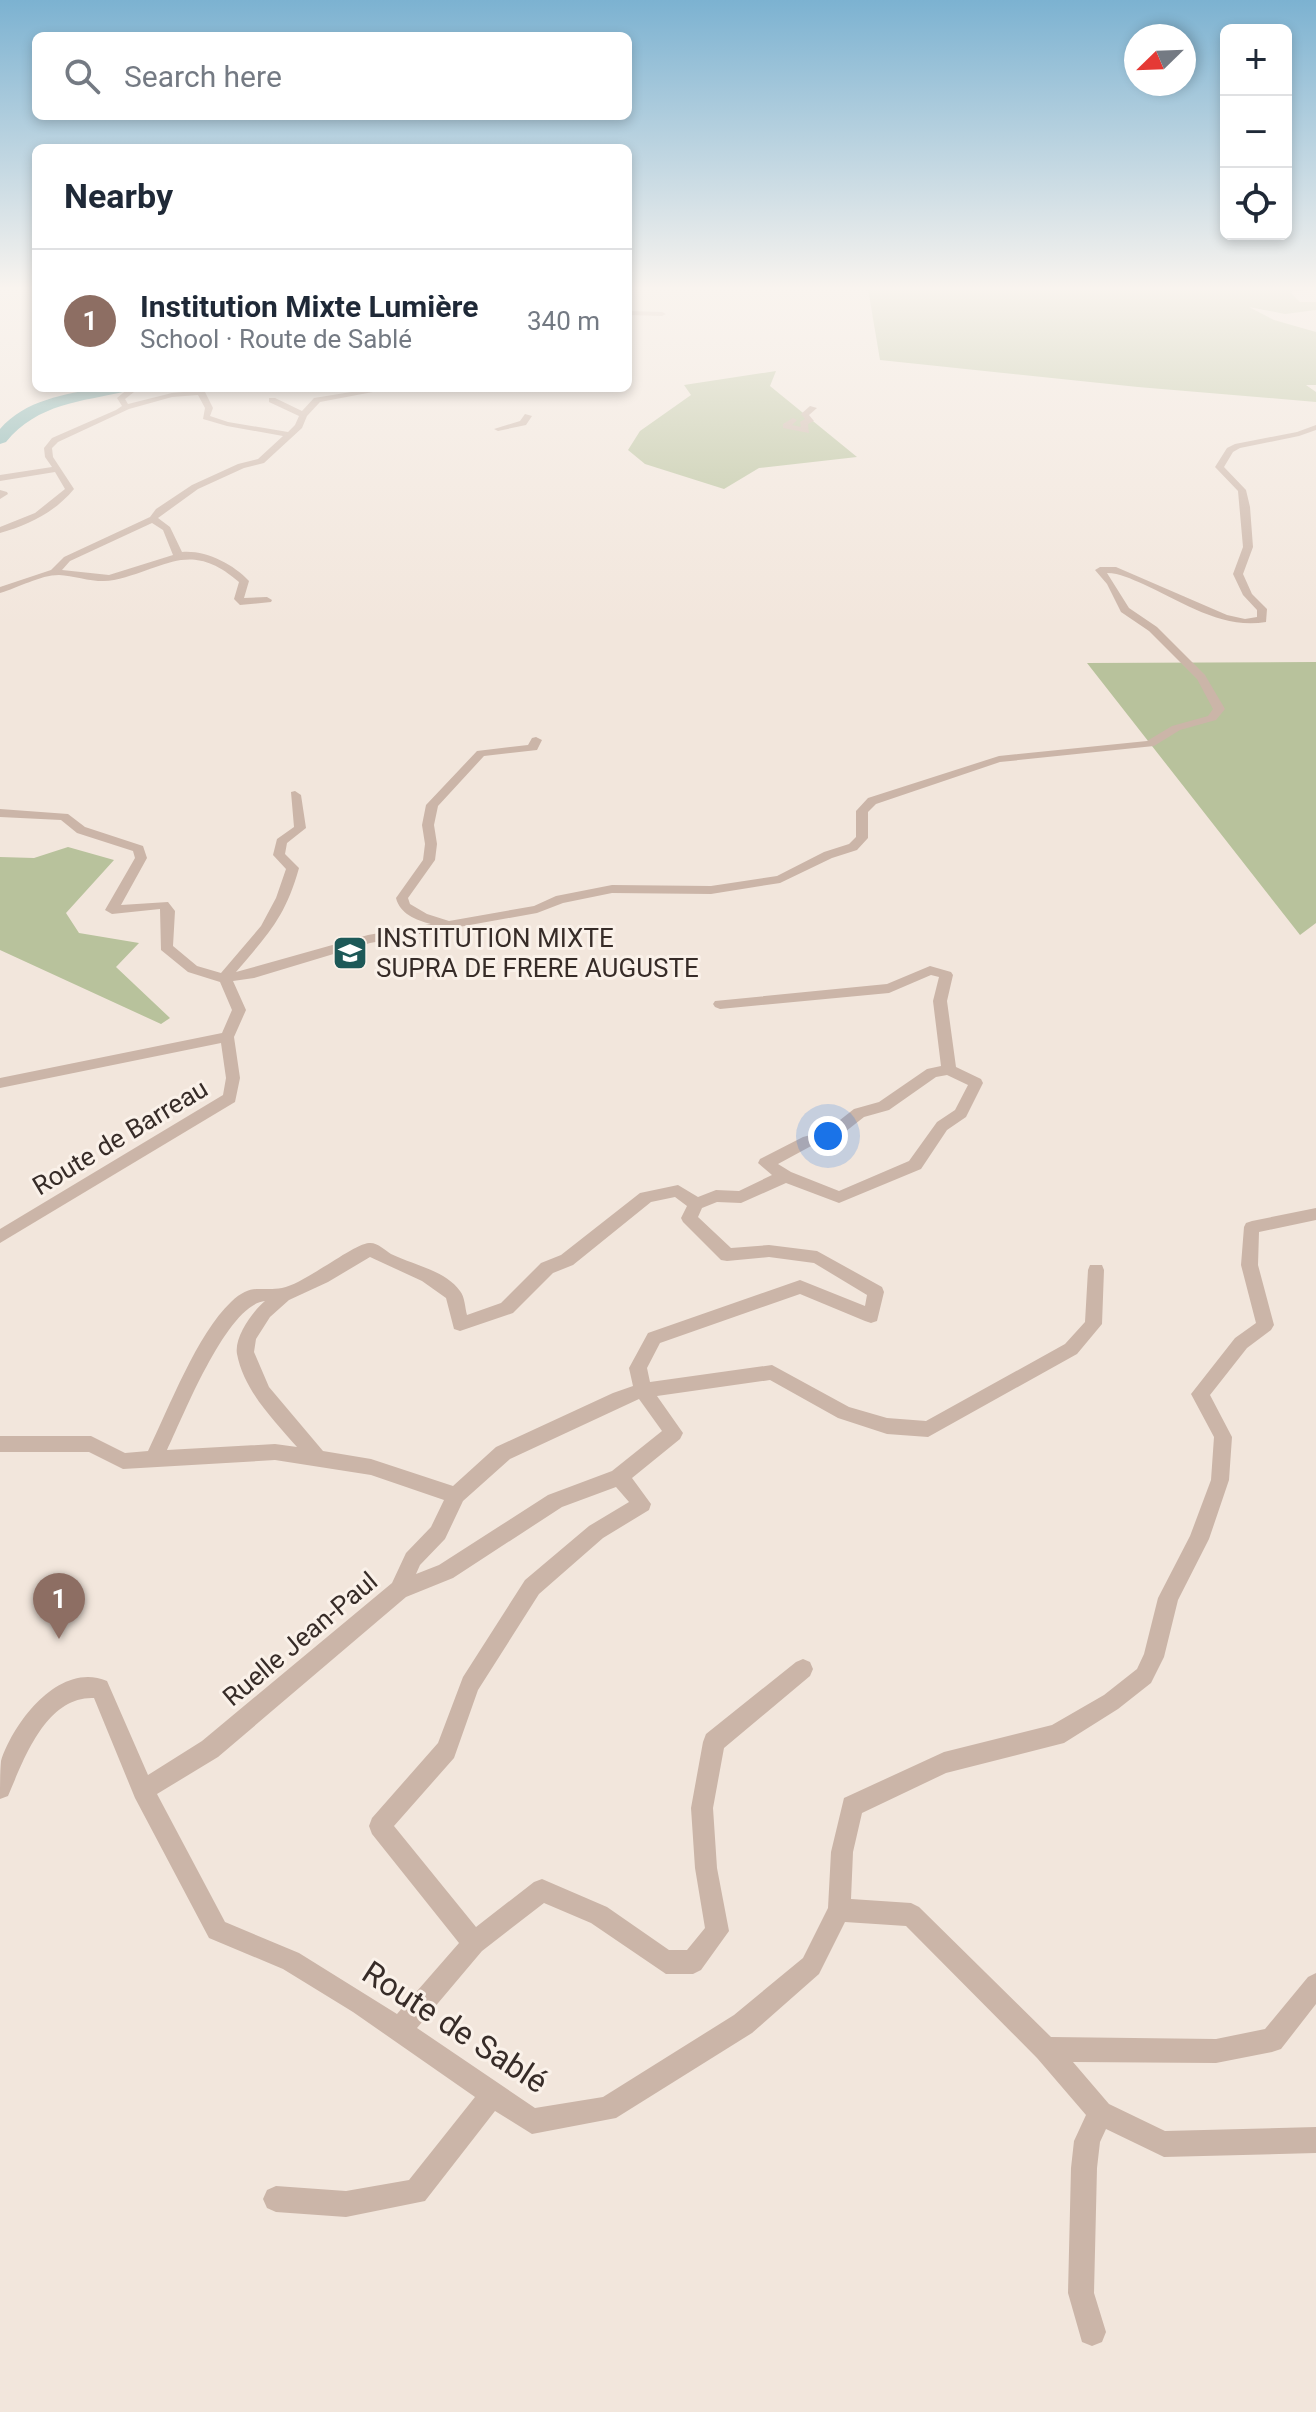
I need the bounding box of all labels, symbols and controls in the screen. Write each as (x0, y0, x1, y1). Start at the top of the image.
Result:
north arrow (1124, 24, 1196, 96)
map controls (1220, 24, 1292, 240)
button: + (1220, 24, 1292, 96)
search box (32, 32, 632, 120)
icon: search (60, 54, 104, 98)
text: Search here (124, 59, 282, 94)
button: − (1220, 96, 1292, 168)
button: locate (1220, 168, 1292, 240)
text: Nearby (64, 176, 173, 216)
text: Institution Mixte Lumière (140, 289, 478, 324)
text: 1 (83, 306, 97, 336)
text: 340 m (527, 306, 600, 336)
text: School · Route de Sablé (140, 324, 412, 354)
place label: INSTITUTION MIXTE SUPRA DE FRERE AUGUSTE (376, 923, 699, 983)
school or university icon: INSTITUTION MIXTE SUPRA DE FRERE AUGUSTE (331, 934, 369, 972)
street label: Route de Barreau (27, 1073, 213, 1201)
your location (808, 1116, 848, 1156)
street label: Ruelle Jean-Paul (217, 1566, 383, 1712)
pin: 1 (33, 1573, 85, 1639)
street label: Route de Sablé (355, 1953, 555, 2101)

